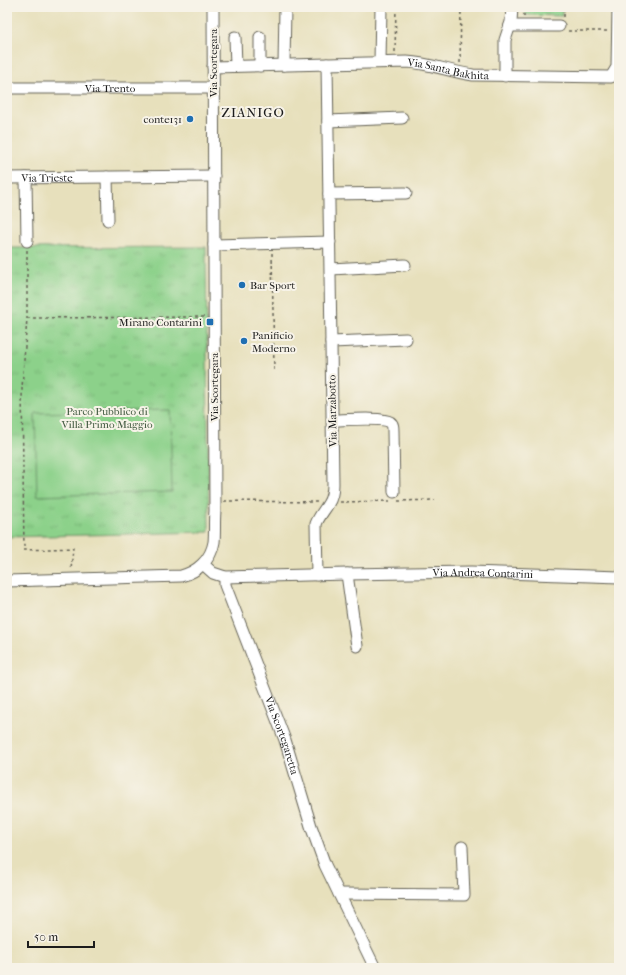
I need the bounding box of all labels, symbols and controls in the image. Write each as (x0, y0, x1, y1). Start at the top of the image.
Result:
street label: Via Scortegara (207, 28, 220, 98)
street label: Via Santa Bakhita (406, 56, 490, 82)
street label: Via Trento (84, 82, 136, 95)
district label: ZIANIGO (221, 105, 285, 120)
place label: conte131 (144, 113, 182, 126)
marker: conte131 (185, 114, 195, 124)
street label: Via Trieste (20, 171, 73, 185)
place label: Bar Sport (250, 279, 295, 292)
marker: Bar Sport (237, 280, 247, 290)
place label: Mirano Contarini (119, 316, 203, 329)
marker: Mirano Contarini (205, 317, 215, 327)
place label: Panificio Moderno (252, 329, 296, 355)
marker: Panificio Moderno (239, 336, 249, 346)
street label: Via Scortegara (208, 352, 221, 422)
street label: Via Marzabotto (325, 374, 340, 448)
park label: Parco Pubblico di Villa Primo Maggio (60, 405, 153, 431)
street label: Via Andrea Contarini (431, 566, 534, 581)
street label: Via Scortegaretta (261, 694, 301, 777)
scale bar (28, 923, 94, 949)
text: 50 m (34, 930, 58, 944)

